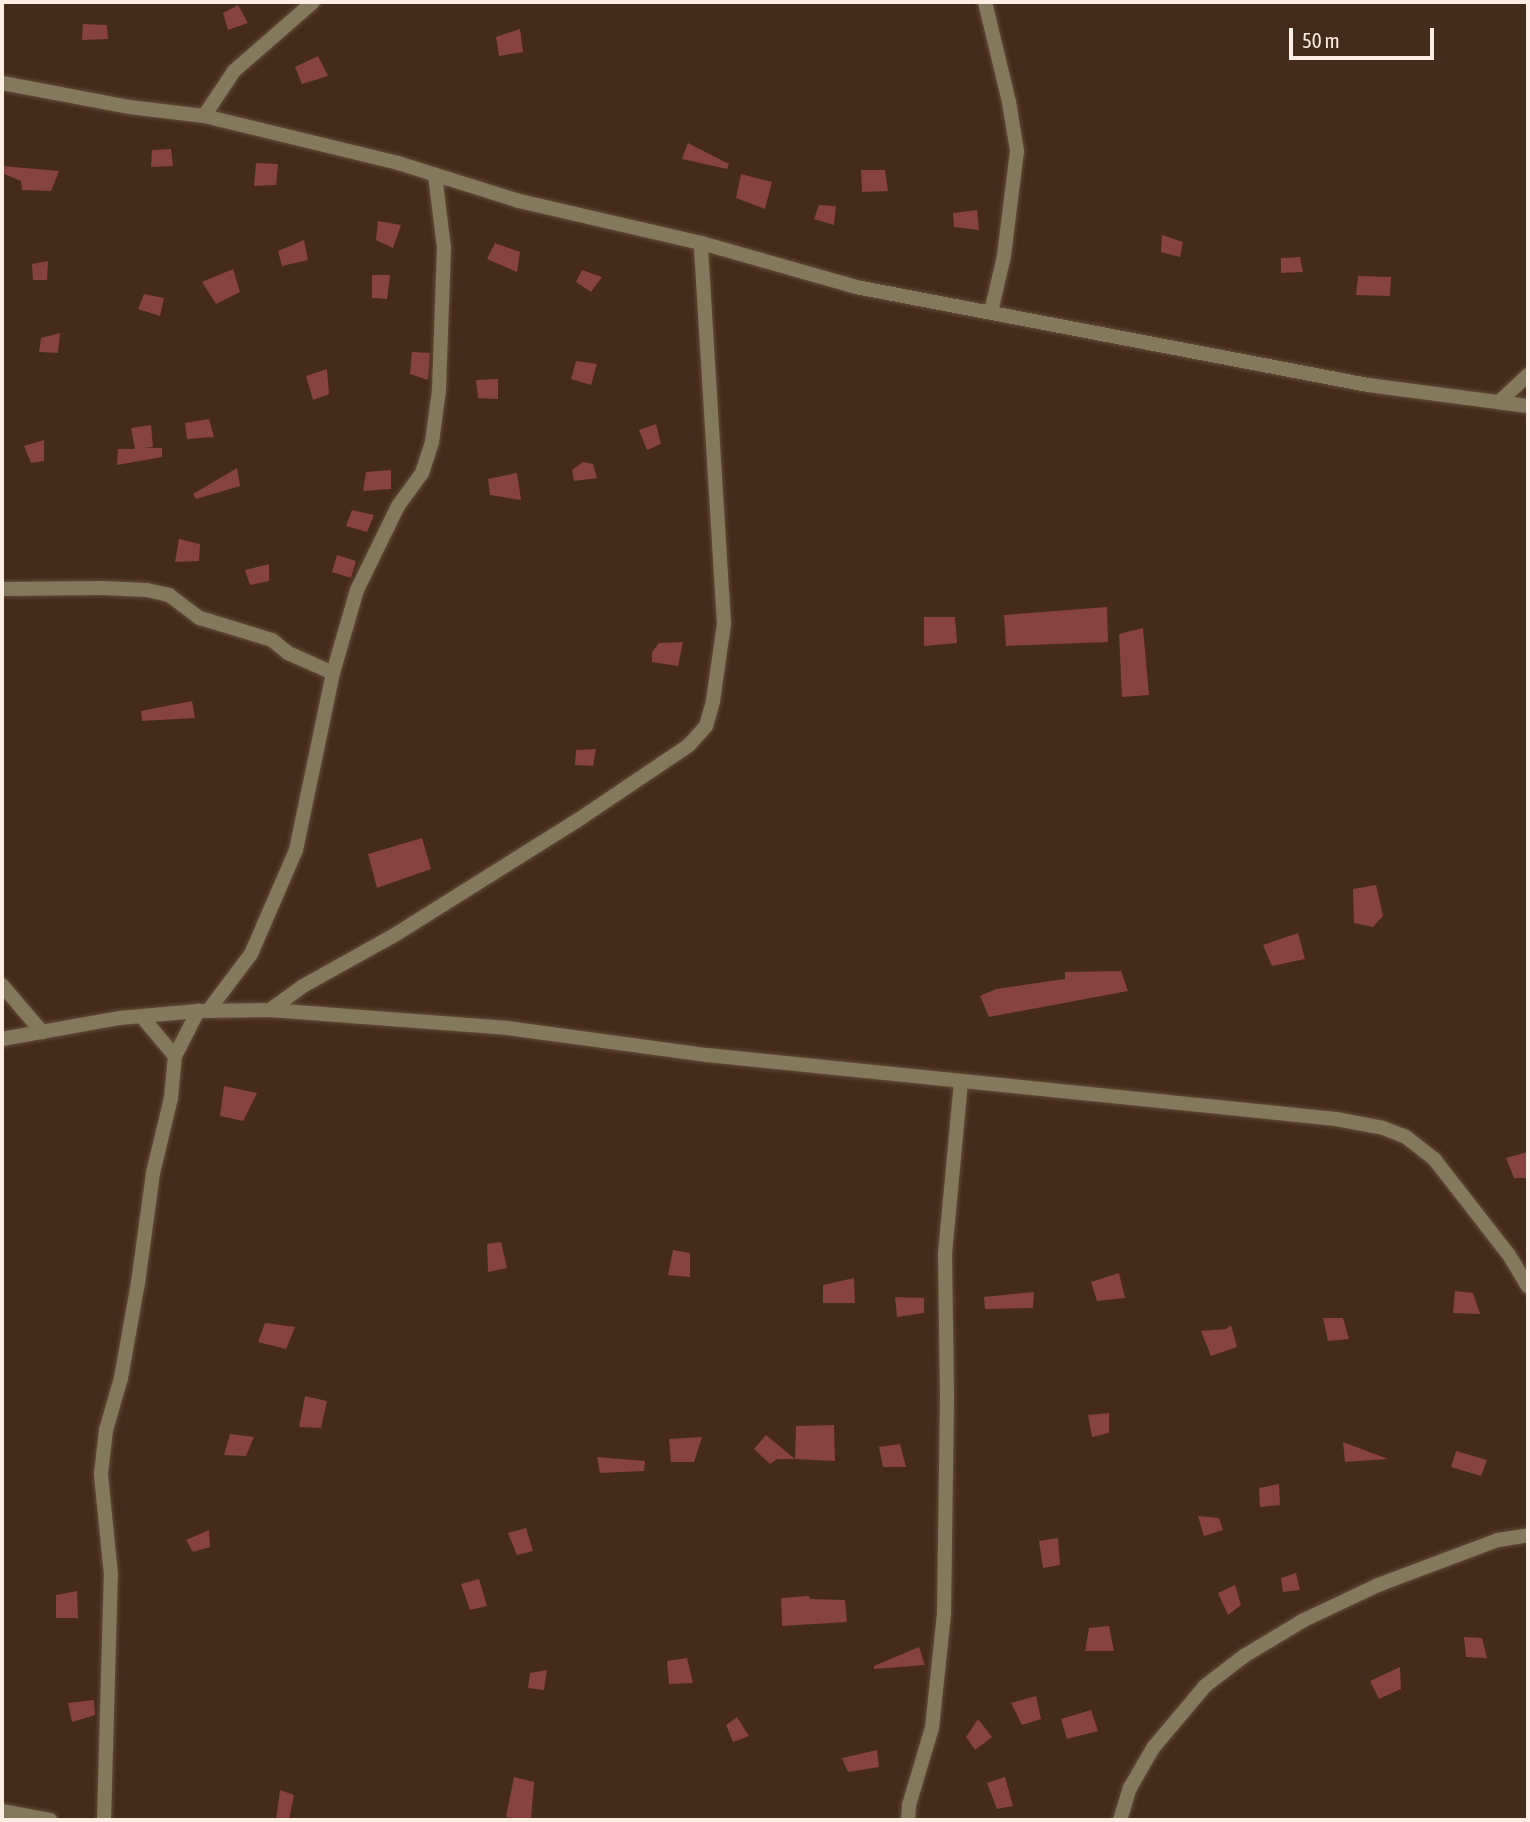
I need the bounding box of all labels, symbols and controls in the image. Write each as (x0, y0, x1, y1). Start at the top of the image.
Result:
scale bar (1292, 14, 1437, 58)
text: 50 m (1302, 28, 1340, 52)

